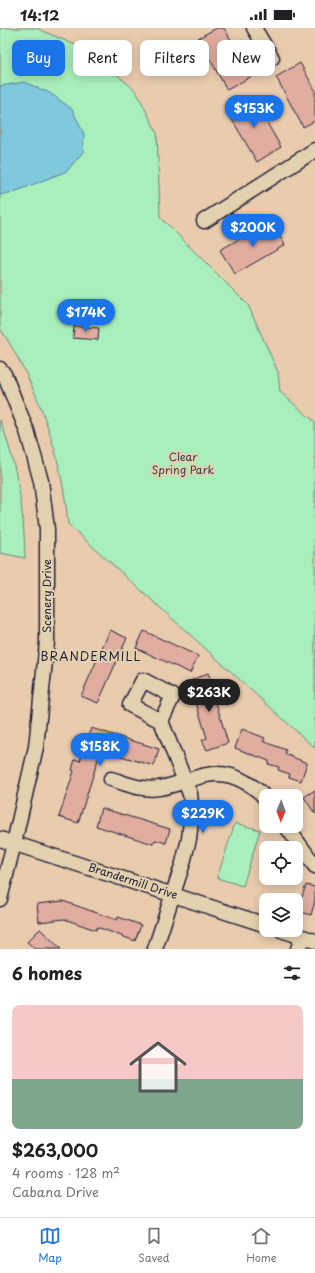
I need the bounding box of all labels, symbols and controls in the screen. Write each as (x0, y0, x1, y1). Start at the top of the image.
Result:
text: 14:12 (20, 3, 60, 26)
chip: Buy (12, 40, 65, 76)
chip: Rent (73, 40, 132, 76)
chip: Filters (140, 40, 209, 76)
chip: New (217, 40, 275, 76)
pin: $153K (226, 95, 282, 129)
text: $153K (234, 98, 274, 117)
pin: $200K (225, 214, 281, 248)
text: $200K (230, 217, 276, 236)
pin: $174K (58, 299, 114, 333)
text: $174K (66, 302, 106, 321)
park label: Clear Spring Park (152, 448, 215, 478)
street label: Scenery Drive (38, 559, 55, 633)
district label: BRANDERMILL (41, 647, 141, 665)
pin: $263K (181, 679, 237, 713)
text: $263K (187, 682, 231, 701)
pin: $158K (72, 733, 128, 767)
text: $158K (80, 736, 120, 755)
north arrow (259, 789, 303, 833)
map controls (259, 789, 303, 937)
pin: $229K (175, 800, 231, 834)
text: $229K (181, 803, 225, 822)
button: locate (259, 841, 303, 885)
street label: Brandermill Drive (86, 858, 180, 903)
button: layers (259, 893, 303, 937)
text: 6 homes (12, 960, 82, 986)
icon: filters (281, 962, 303, 984)
icon: home (122, 1031, 194, 1103)
text: $263,000 (12, 1137, 98, 1163)
text: 4 rooms · 128 m² (12, 1163, 120, 1182)
text: Cabana Drive (12, 1182, 99, 1201)
tab: Map (38, 1225, 62, 1266)
tab: Saved (138, 1225, 170, 1266)
tab: Home (246, 1225, 277, 1266)

